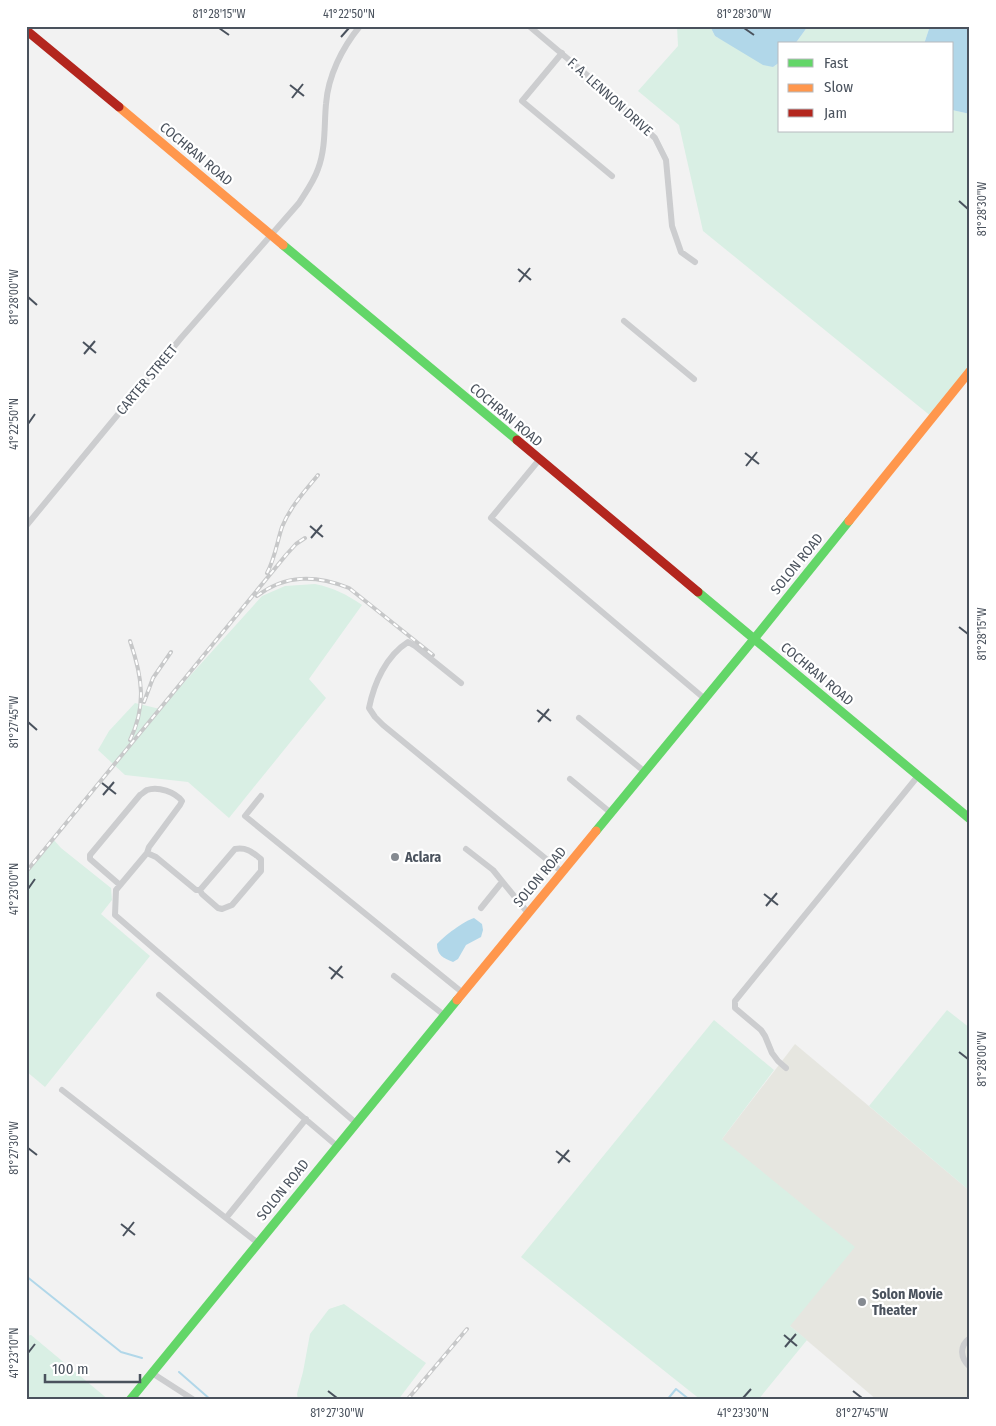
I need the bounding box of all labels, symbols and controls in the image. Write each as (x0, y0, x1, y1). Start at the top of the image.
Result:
text: 81°28'15"W (193, 7, 245, 21)
text: 41°22'50"N (323, 7, 375, 21)
text: 81°28'30"W (717, 7, 771, 21)
legend (778, 42, 954, 132)
street label: F. A. LENNON DRIVE (564, 54, 656, 140)
text: Fast (824, 54, 848, 72)
text: Slow (824, 78, 853, 96)
text: Jam (824, 104, 847, 122)
street label: COCHRAN ROAD (156, 119, 236, 189)
text: 81°28'30"W (975, 182, 989, 236)
text: 81°28'00"W (7, 269, 21, 325)
street label: CARTER STREET (113, 341, 182, 418)
street label: COCHRAN ROAD (466, 380, 546, 450)
text: 41°22'50"N (7, 398, 21, 450)
street label: SOLON ROAD (767, 530, 827, 598)
text: 81°28'15"W (975, 608, 989, 660)
street label: COCHRAN ROAD (777, 639, 857, 709)
text: 81°27'45"W (7, 696, 21, 748)
street label: SOLON ROAD (510, 843, 570, 911)
place label: Aclara (404, 849, 441, 866)
marker: Aclara (389, 851, 401, 863)
text: 41°23'00"N (7, 863, 21, 915)
text: 81°28'00"W (975, 1031, 989, 1087)
text: 81°27'30"W (7, 1121, 21, 1175)
street label: SOLON ROAD (253, 1156, 313, 1224)
place label: Solon Movie Theater (872, 1286, 943, 1319)
marker: Solon Movie Theater (856, 1296, 868, 1308)
text: 41°23'10"N (7, 1327, 21, 1379)
scale bar (45, 1351, 140, 1383)
text: 100 m (52, 1360, 89, 1378)
text: 81°27'30"W (310, 1406, 364, 1420)
text: 41°23'30"N (717, 1406, 769, 1420)
text: 81°27'45"W (836, 1406, 888, 1420)

